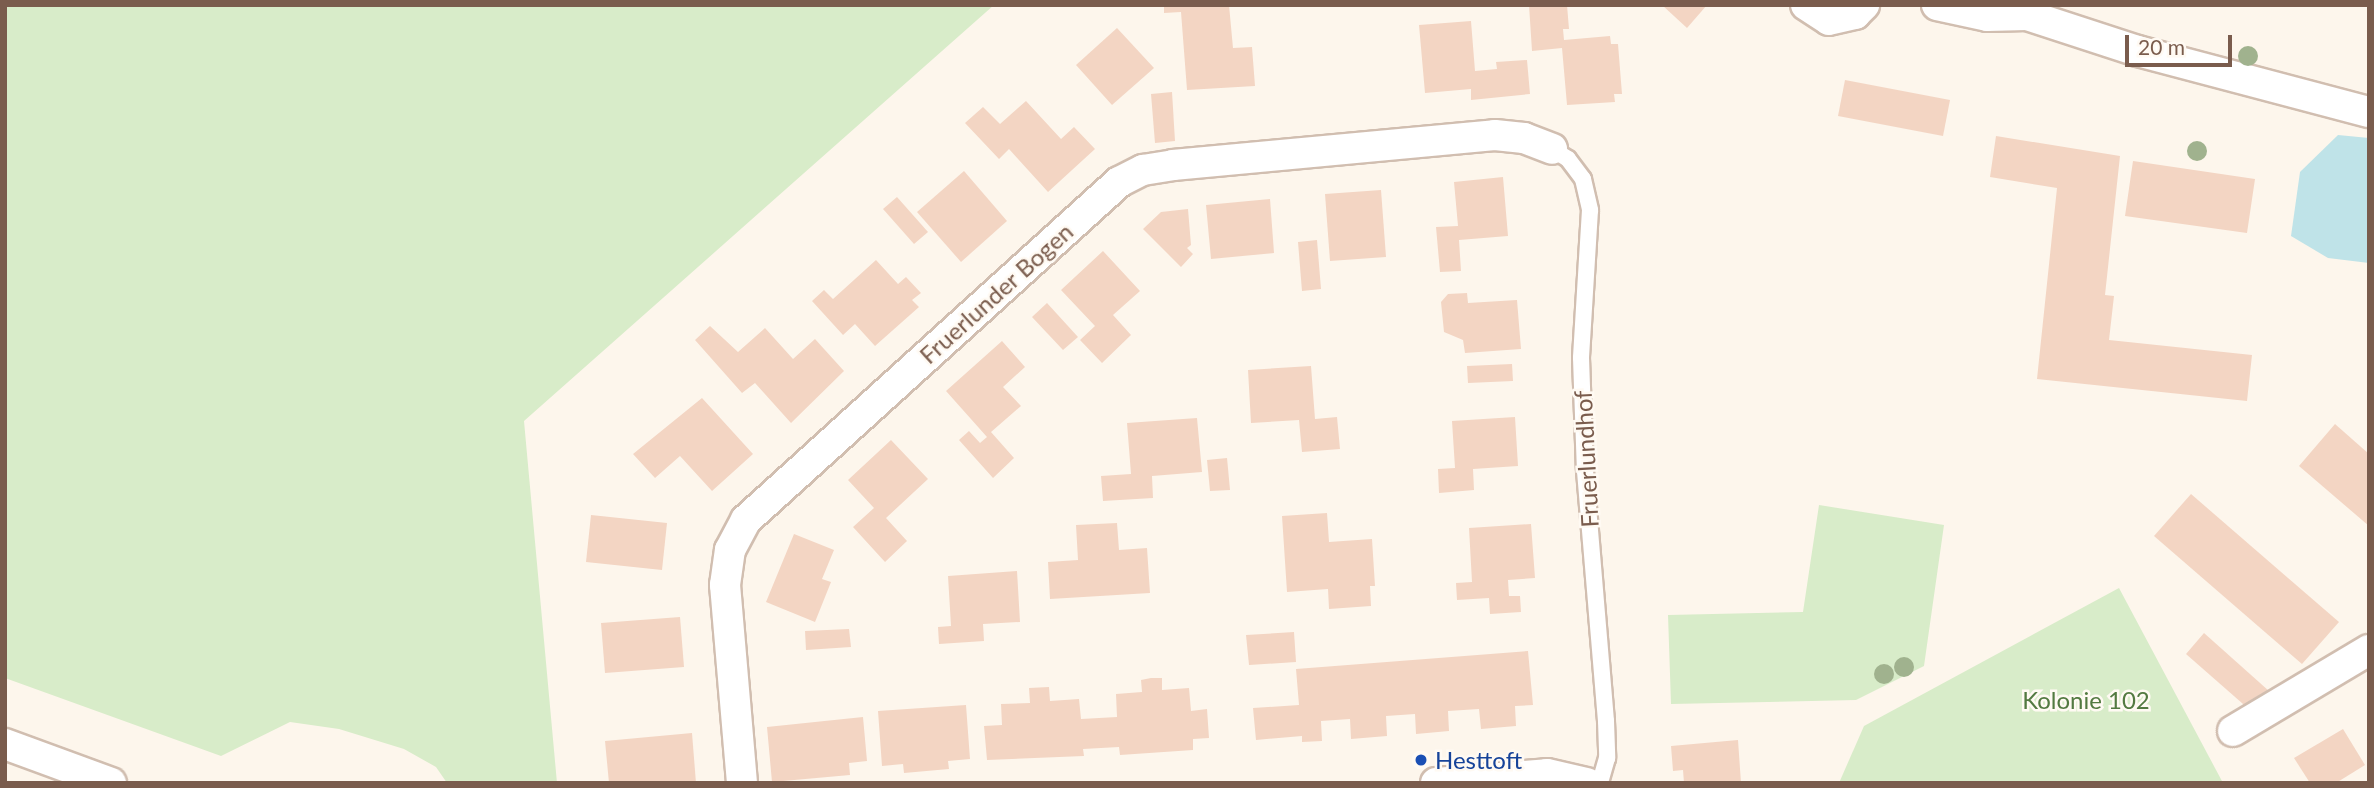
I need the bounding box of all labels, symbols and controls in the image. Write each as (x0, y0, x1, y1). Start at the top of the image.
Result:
scale bar (2129, 21, 2236, 65)
text: 20 m (2138, 34, 2185, 59)
street label: Fruerlunder Bogen (913, 216, 1079, 370)
street label: Fruerlundhof (1568, 390, 1604, 528)
park label: Kolonie 102 (2022, 686, 2150, 714)
place label: Hesttoft (1435, 746, 1522, 774)
marker: Hesttoft (1413, 752, 1429, 768)

